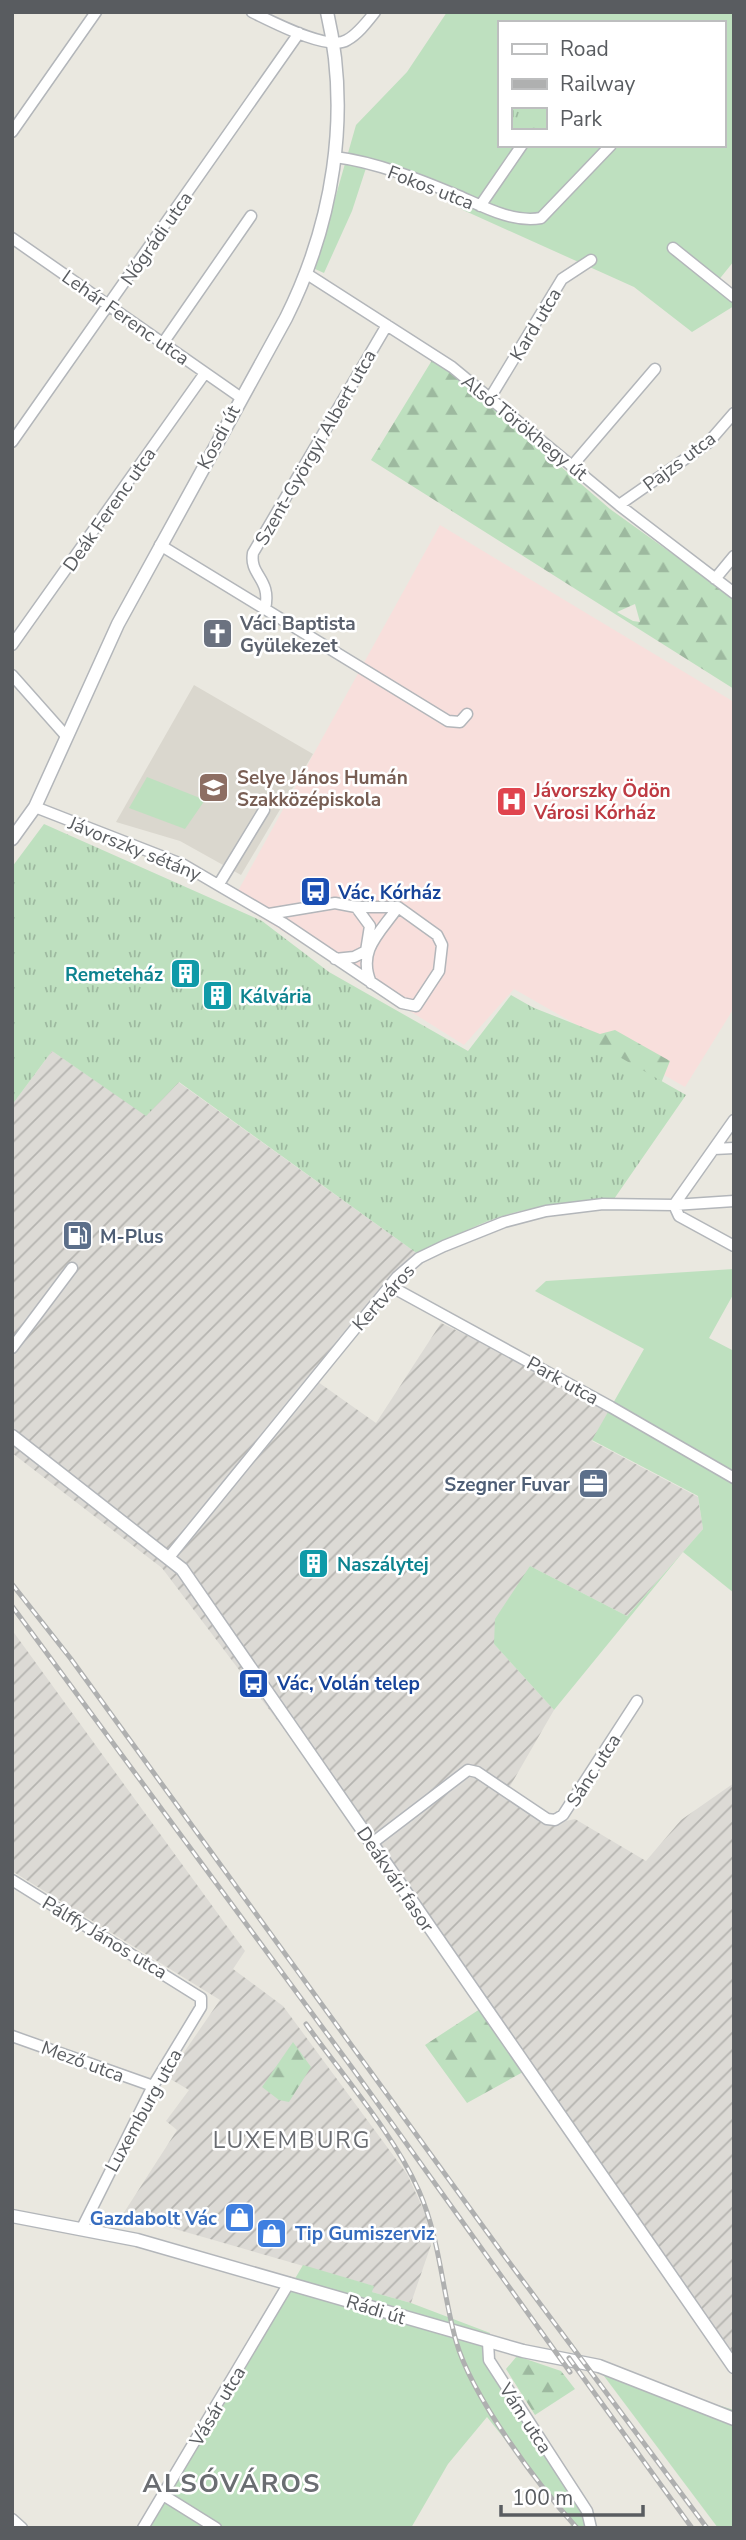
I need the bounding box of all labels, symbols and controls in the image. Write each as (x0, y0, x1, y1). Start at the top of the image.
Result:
legend (498, 21, 725, 147)
text: Road (560, 35, 609, 63)
text: Railway (560, 70, 635, 98)
text: Park (560, 105, 602, 133)
street label: Fokos utca (384, 160, 478, 216)
street label: Nógrádi utca (115, 187, 199, 291)
street label: Lehár Ferenc utca (56, 264, 194, 372)
street label: Kard utca (504, 283, 568, 366)
street label: Szent-Györgyi Albert utca (249, 345, 383, 550)
street label: Alsó Törökhegy út (456, 369, 593, 487)
street label: Kosdi út (191, 401, 247, 474)
street label: Pajzs utca (638, 426, 721, 498)
street label: Deák Ferenc utca (57, 442, 162, 577)
place label: Váci Baptista Gyülekezet (239, 611, 356, 659)
church icon: Váci Baptista Gyülekezet (200, 617, 234, 651)
place label: Selye János Humán Szakközépiskola (237, 765, 408, 813)
school or university icon: Selye János Humán Szakközépiskola (197, 771, 231, 805)
place label: Jávorszky Ödön Városi Kórház (533, 778, 671, 826)
hospital icon: Jávorszky Ödön Városi Kórház (494, 784, 528, 818)
street label: Jávorszky sétány (63, 810, 205, 888)
bus stop icon: Vác, Kórház (298, 875, 332, 909)
place label: Vác, Kórház (337, 880, 441, 906)
building icon: Remeteház (169, 957, 203, 991)
place label: Remeteház (65, 962, 163, 988)
building icon: Kálvária (200, 979, 234, 1013)
place label: Kálvária (240, 984, 312, 1010)
fuel station icon: M-Plus (60, 1219, 94, 1253)
place label: M-Plus (100, 1224, 163, 1250)
street label: Kertváros (347, 1259, 421, 1337)
street label: Park utca (522, 1350, 603, 1411)
office icon: Szegner Fuvar (576, 1467, 610, 1501)
place label: Szegner Fuvar (444, 1472, 571, 1498)
building icon: Naszálytej (297, 1547, 331, 1581)
place label: Naszálytej (337, 1552, 429, 1578)
bus stop icon: Vác, Volán telep (237, 1666, 271, 1700)
place label: Vác, Volán telep (276, 1671, 420, 1697)
street label: Sánc utca (561, 1729, 627, 1812)
street label: Deákvári fasor (350, 1822, 440, 1938)
street label: Pálffy János utca (37, 1890, 172, 1985)
street label: Mező utca (38, 2035, 128, 2089)
street label: Luxemburg utca (99, 2044, 189, 2177)
district label: LUXEMBURG (213, 2125, 371, 2156)
shop icon: Gazdabolt Vác (223, 2201, 257, 2235)
place label: Gazdabolt Vác (90, 2206, 217, 2232)
shop icon: Tip Gumiszerviz (255, 2216, 289, 2250)
place label: Tip Gumiszerviz (295, 2221, 435, 2247)
street label: Rádi út (343, 2289, 409, 2331)
street label: Vásár utca (183, 2362, 252, 2452)
street label: Vám utca (492, 2377, 558, 2459)
district label: ALSÓVÁROS (143, 2466, 321, 2501)
scale bar (501, 2474, 643, 2518)
text: 100 m (512, 2484, 573, 2512)

